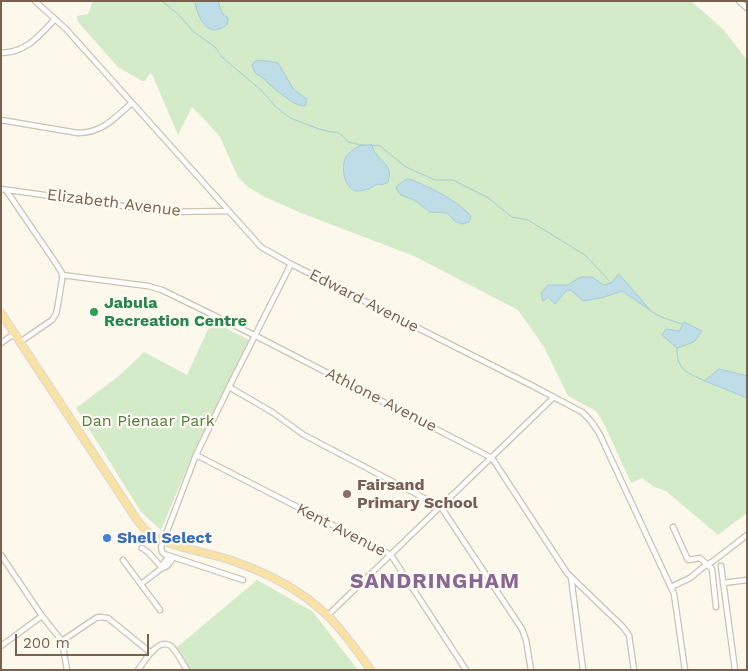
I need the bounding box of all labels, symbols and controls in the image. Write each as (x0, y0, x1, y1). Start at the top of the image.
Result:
street label: Elizabeth Avenue (46, 185, 182, 221)
street label: Edward Avenue (306, 265, 422, 337)
place label: Jabula Recreation Centre (104, 293, 247, 331)
marker: Jabula Recreation Centre (88, 306, 100, 318)
street label: Athlone Avenue (322, 364, 440, 436)
park label: Dan Pienaar Park (81, 411, 215, 431)
place label: Fairsand Primary School (357, 475, 478, 513)
marker: Fairsand Primary School (341, 488, 353, 500)
street label: Kent Avenue (293, 499, 389, 561)
place label: Shell Select (117, 528, 212, 548)
marker: Shell Select (101, 532, 113, 544)
district label: SANDRINGHAM (349, 569, 521, 595)
scale bar (18, 624, 151, 656)
text: 200 m (23, 634, 70, 652)

